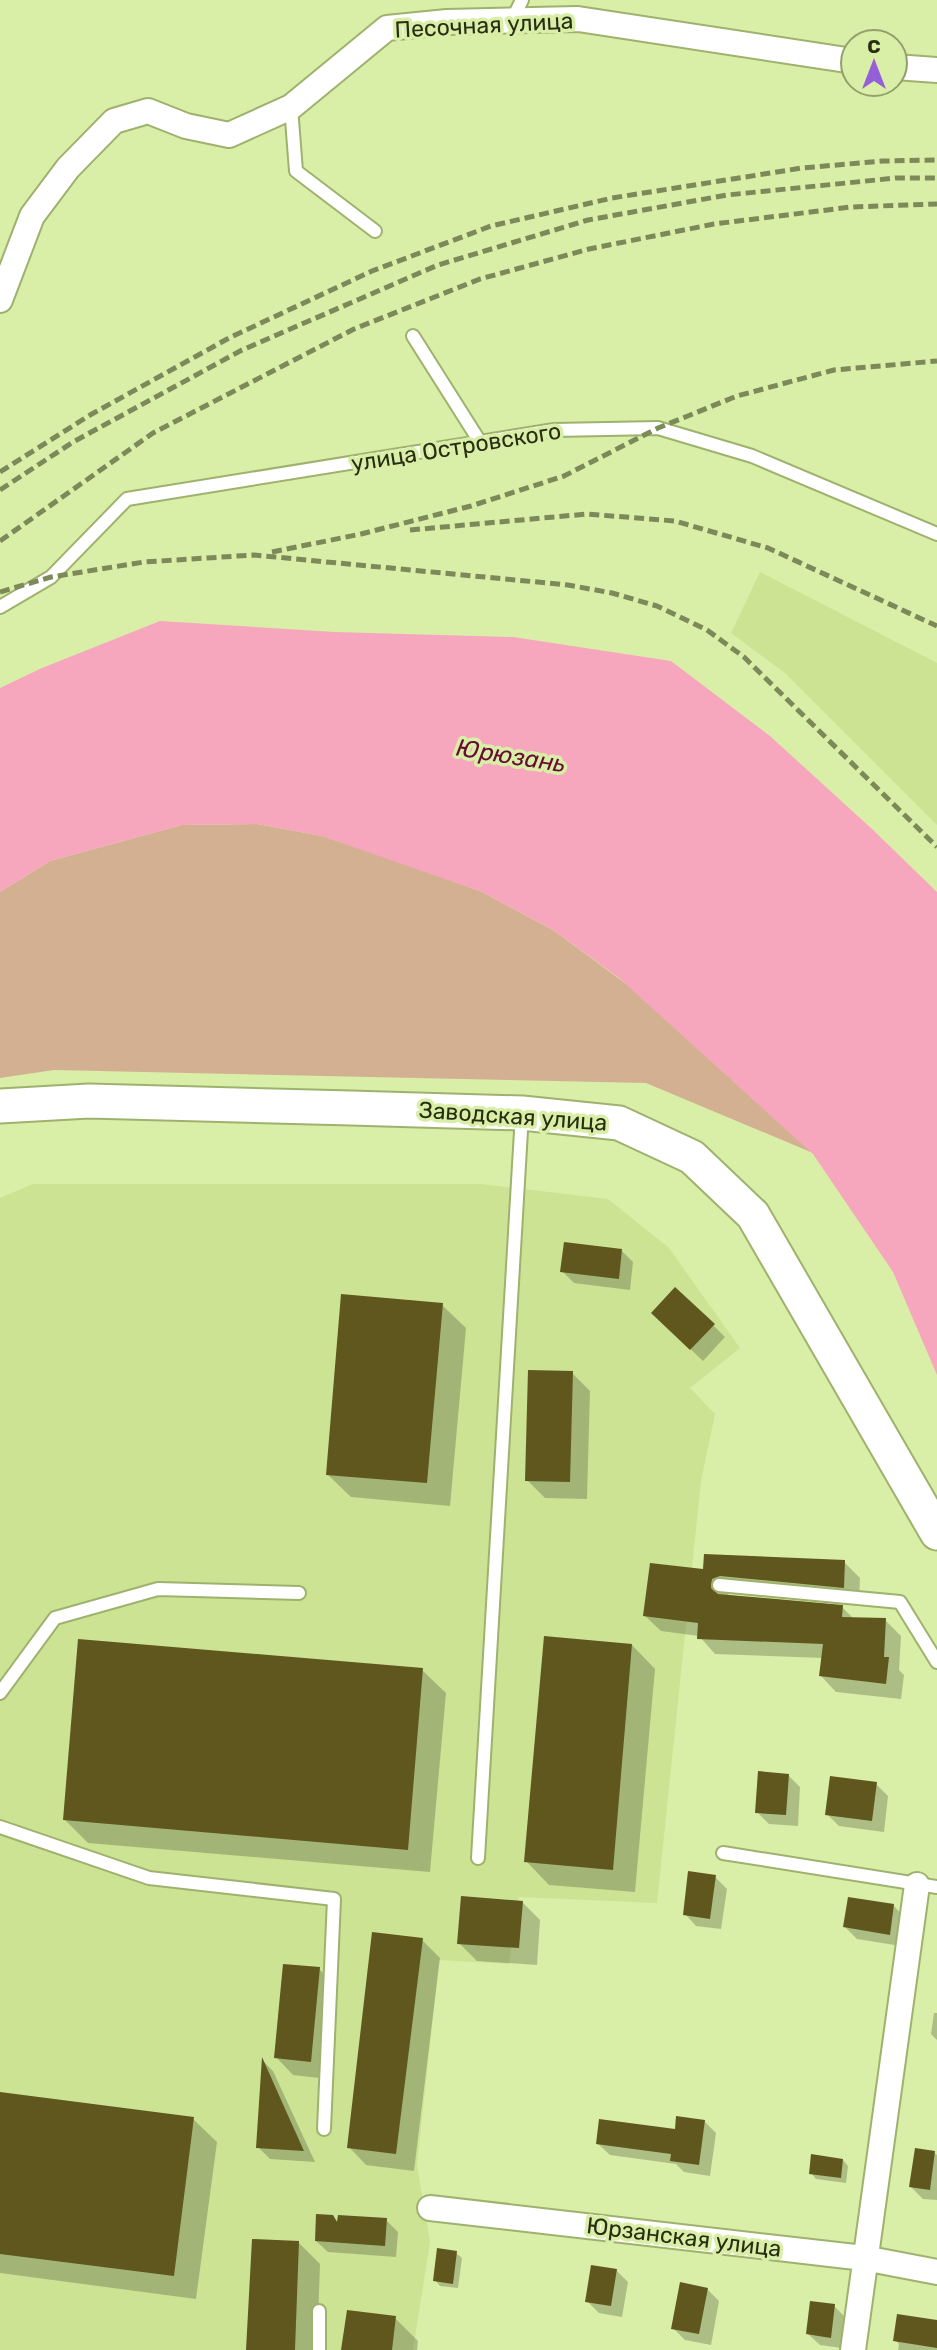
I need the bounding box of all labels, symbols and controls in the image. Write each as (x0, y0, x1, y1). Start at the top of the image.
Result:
street label: Песочная улица (394, 6, 574, 44)
north arrow (839, 28, 909, 98)
text: С (867, 35, 881, 58)
street label: улица Островского (349, 417, 563, 477)
water label: Юрюзань (455, 734, 567, 778)
street label: Заводская улица (418, 1095, 608, 1137)
street label: Юрзанская улица (585, 2211, 783, 2263)

